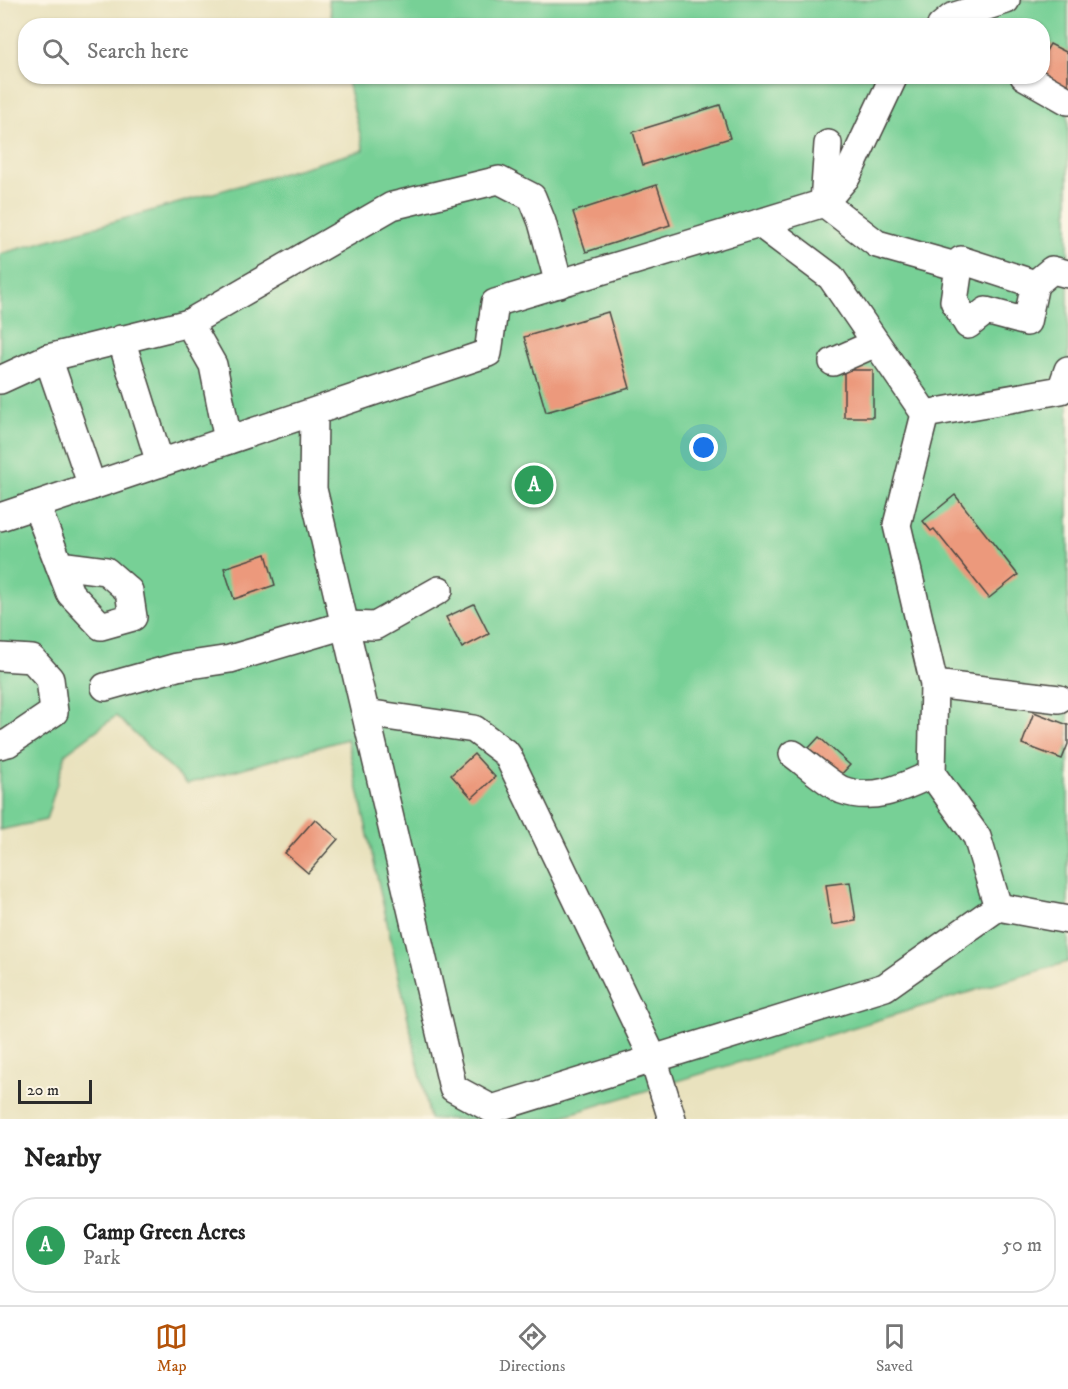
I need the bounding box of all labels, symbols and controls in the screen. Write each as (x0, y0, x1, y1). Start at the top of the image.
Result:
search box (18, 18, 1050, 84)
icon: search (39, 35, 72, 68)
text: Search here (87, 38, 189, 65)
your location (689, 433, 718, 462)
pin: A (514, 462, 554, 508)
scale bar (18, 1077, 92, 1104)
text: 20 m (27, 1080, 59, 1100)
text: Nearby (24, 1142, 101, 1175)
text: Camp Green Acres (83, 1219, 245, 1246)
text: A (39, 1233, 52, 1258)
text: 50 m (1002, 1233, 1042, 1258)
text: Park (83, 1246, 120, 1271)
tab: Map (155, 1320, 188, 1376)
tab: Directions (499, 1320, 565, 1376)
tab: Saved (876, 1320, 913, 1376)

